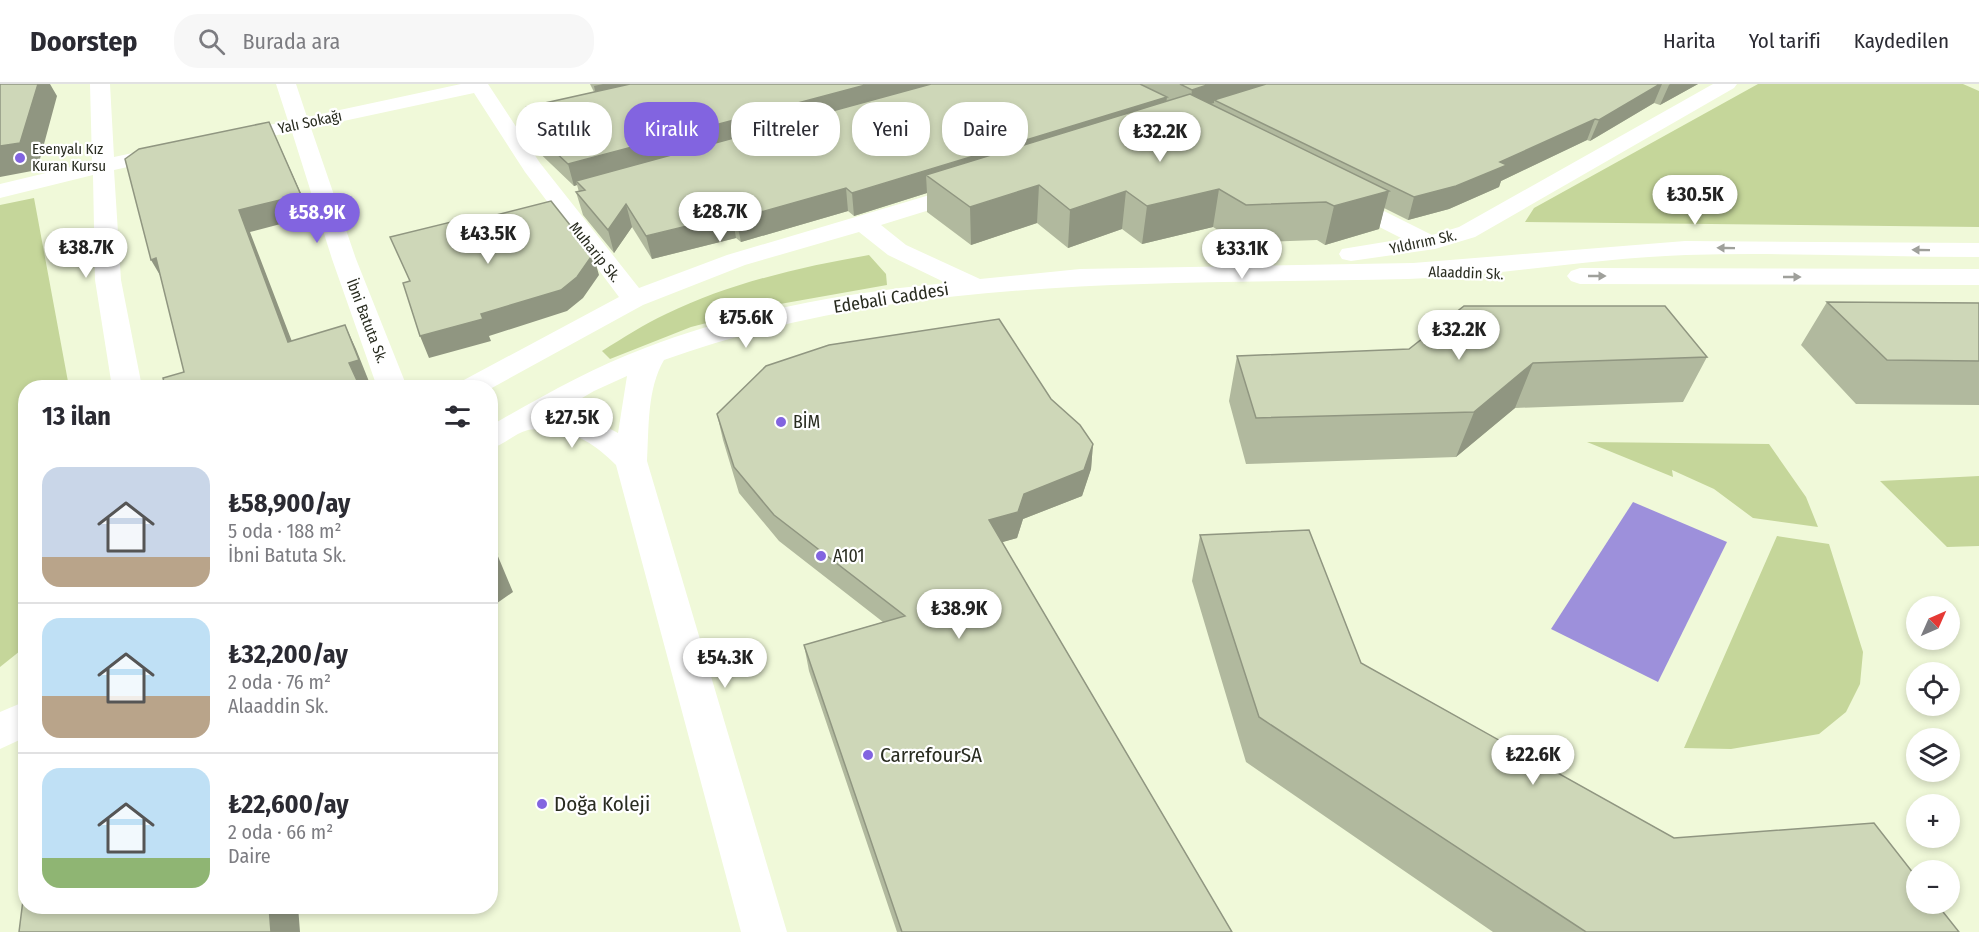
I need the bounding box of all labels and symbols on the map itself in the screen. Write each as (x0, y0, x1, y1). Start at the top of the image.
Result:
street label: Yalı Sokağı (276, 106, 344, 138)
pin: ₺32.2K (1111, 112, 1209, 163)
place label: Esenyalı Kız Kuran Kursu (32, 140, 106, 175)
marker: Esenyalı Kız Kuran Kursu (13, 151, 27, 165)
pin: ₺30.5K (1646, 175, 1744, 226)
pin: ₺28.7K (671, 192, 769, 243)
pin: ₺58.9K (268, 193, 366, 244)
pin: ₺43.5K (439, 214, 537, 265)
street label: Muharip Sk. (565, 218, 625, 286)
street label: Yıldırım Sk. (1388, 226, 1458, 258)
pin: ₺38.7K (37, 228, 135, 279)
pin: ₺33.1K (1193, 229, 1291, 280)
one-way arrow (1716, 243, 1735, 253)
one-way arrow (1911, 245, 1930, 255)
street label: Alaaddin Sk. (1428, 263, 1504, 283)
one-way arrow (1588, 271, 1607, 281)
one-way arrow (1783, 272, 1802, 282)
street label: İbni Batuta Sk. (343, 276, 391, 366)
street label: Edebali Caddesi (832, 278, 950, 318)
pin: ₺75.6K (697, 298, 795, 349)
pin: ₺32.2K (1410, 310, 1508, 361)
pin: ₺27.5K (523, 398, 621, 449)
place label: BİM (793, 411, 820, 433)
marker: BİM (774, 415, 788, 429)
place label: A101 (833, 545, 865, 567)
marker: A101 (814, 549, 828, 563)
pin: ₺38.9K (910, 589, 1008, 640)
north arrow (1906, 596, 1960, 650)
pin: ₺54.3K (676, 638, 774, 689)
pin: ₺22.6K (1484, 735, 1582, 786)
place label: CarrefourSA (880, 742, 982, 768)
marker: CarrefourSA (861, 748, 875, 762)
place label: Doğa Koleji (554, 791, 650, 817)
marker: Doğa Koleji (535, 797, 549, 811)

